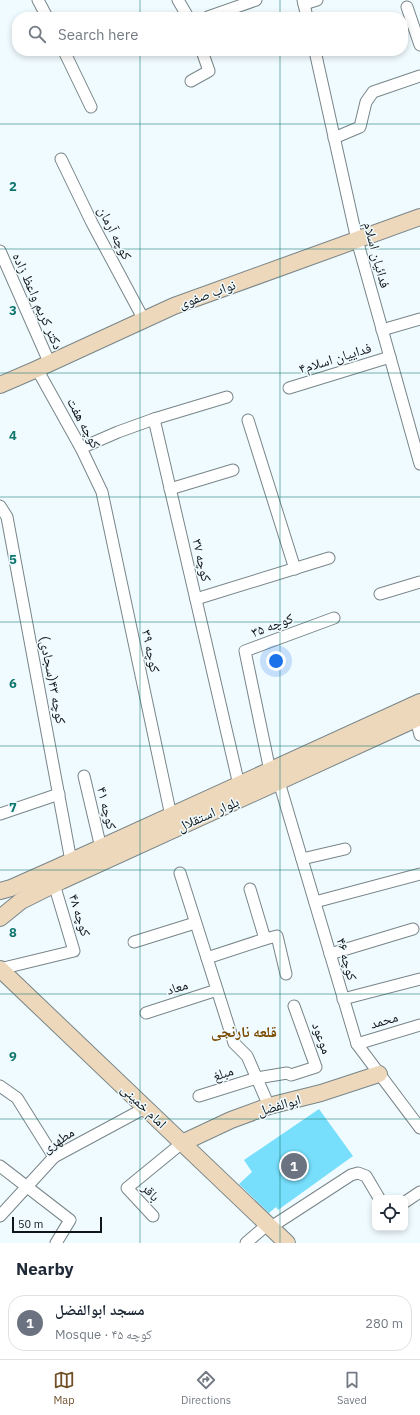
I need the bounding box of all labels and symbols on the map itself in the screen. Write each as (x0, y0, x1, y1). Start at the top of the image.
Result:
text: 2 (9, 178, 17, 195)
street label: کوچه آرمان (94, 203, 136, 263)
street label: فدائیان اسلام (359, 220, 394, 290)
street label: دکتر کریم واعظ زاده (8, 250, 67, 353)
street label: نواب صفوی (176, 275, 238, 313)
text: 3 (9, 302, 17, 319)
street label: فداییان اسلام۴ (297, 338, 374, 379)
street label: کوچه هفت (63, 395, 105, 452)
text: 4 (9, 427, 17, 444)
street label: کوچه ۳۷ (188, 537, 216, 583)
text: 5 (9, 551, 17, 568)
street label: کوچه ۳۵ (248, 609, 296, 641)
street label: کوچه ۳۹ (138, 628, 164, 674)
street label: کوچه ۴۳(سجادی) (36, 634, 70, 726)
your location (266, 651, 286, 671)
text: 6 (9, 675, 17, 692)
street label: کوچه ۴۱ (93, 785, 121, 831)
street label: بلوار استقلال (174, 792, 242, 836)
text: 7 (9, 799, 17, 816)
street label: کوچه ۴۸ (65, 892, 95, 939)
text: 8 (9, 924, 17, 941)
street label: کوچه ۴۶ (332, 936, 362, 983)
street label: معاد (164, 975, 190, 999)
street label: محمد (368, 1007, 400, 1033)
street label: موعود (308, 1020, 336, 1056)
district label: قلعه نارنجی (211, 1022, 277, 1041)
text: 9 (9, 1048, 17, 1065)
street label: مبلغ (210, 1061, 236, 1086)
street label: امام خمینی (117, 1080, 171, 1133)
street label: ابوالفضل (255, 1090, 303, 1120)
street label: مطهری (38, 1123, 78, 1157)
pin: 1 (281, 1151, 307, 1181)
street label: باقر (137, 1178, 164, 1205)
scale bar (12, 1215, 102, 1234)

